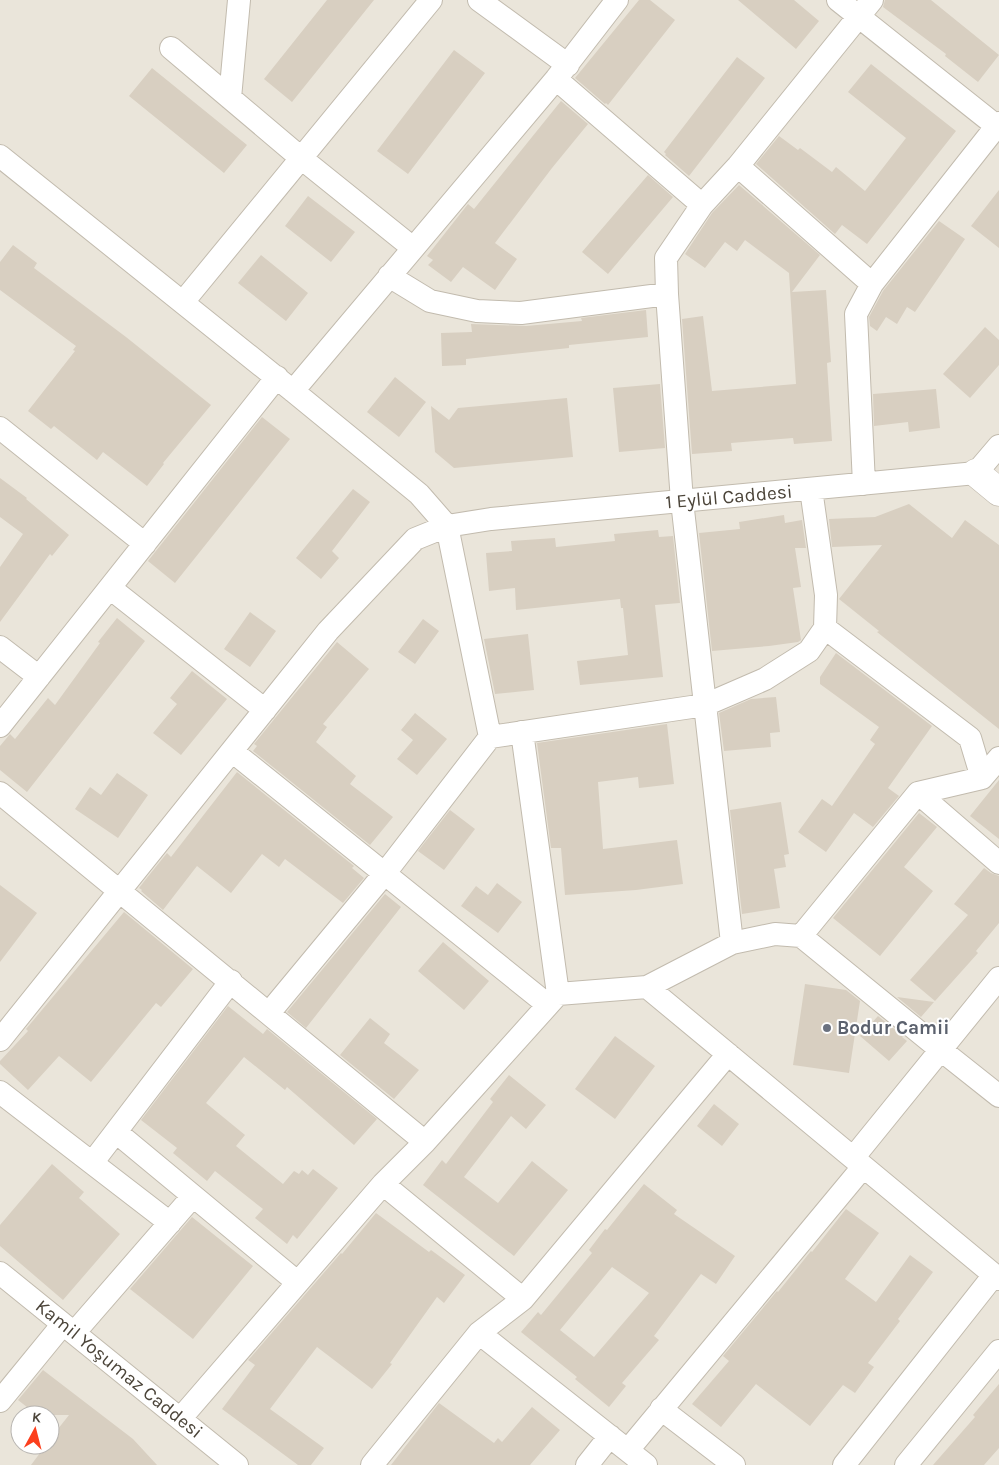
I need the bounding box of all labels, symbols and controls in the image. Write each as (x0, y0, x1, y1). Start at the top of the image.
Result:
street label: 1 Eylül Caddesi (665, 481, 793, 513)
place label: Bodur Camii (837, 1017, 950, 1039)
marker: Bodur Camii (821, 1022, 833, 1034)
street label: Kamil Yoşumaz Caddesi (31, 1295, 207, 1443)
north arrow (10, 1405, 60, 1455)

